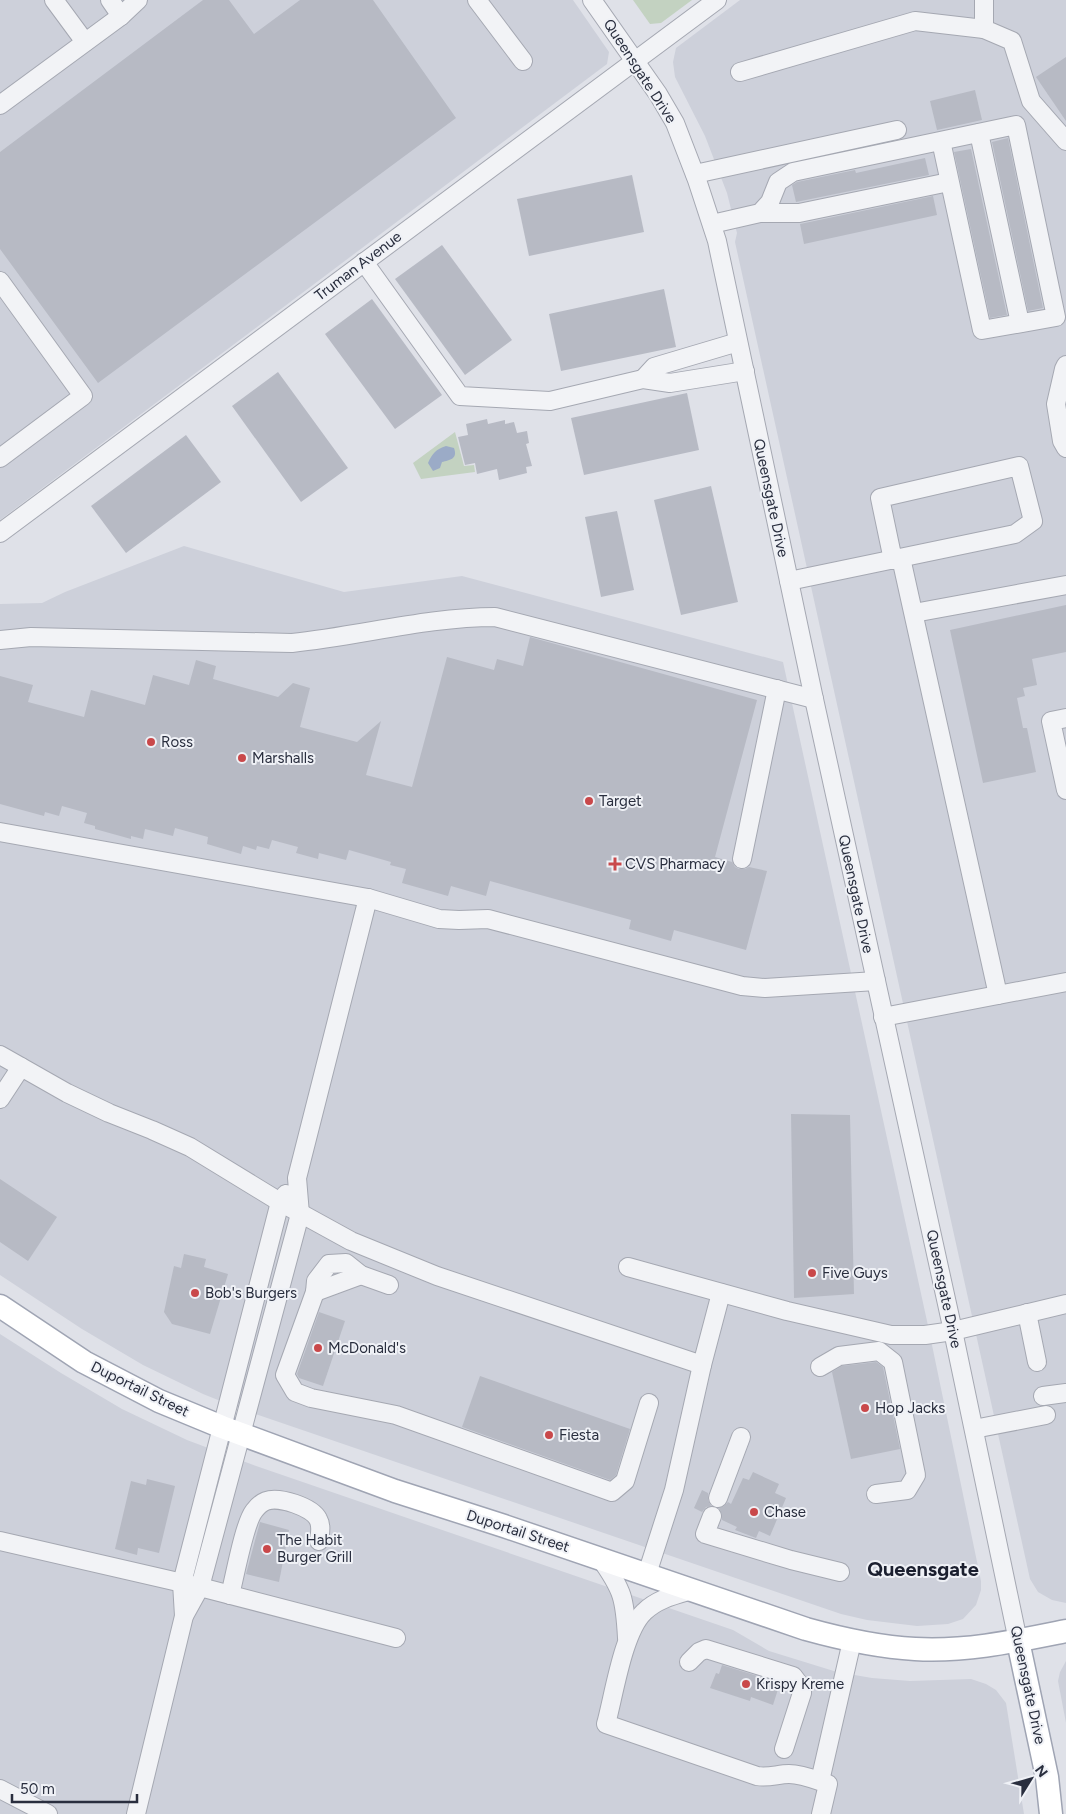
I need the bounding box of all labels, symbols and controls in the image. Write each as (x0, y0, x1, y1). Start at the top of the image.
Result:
street label: Queensgate Drive (600, 16, 680, 126)
street label: Truman Avenue (311, 227, 405, 305)
street label: Queensgate Drive (750, 437, 792, 559)
place label: Ross (161, 733, 193, 751)
marker: Ross (145, 736, 157, 748)
place label: Marshalls (252, 749, 314, 767)
marker: Marshalls (236, 752, 248, 764)
place label: Target (599, 792, 642, 810)
marker: Target (583, 795, 595, 807)
street label: Queensgate Drive (835, 833, 877, 955)
place label: CVS Pharmacy (625, 855, 725, 873)
marker: CVS Pharmacy (609, 858, 621, 870)
street label: Queensgate Drive (923, 1228, 965, 1350)
place label: Five Guys (822, 1264, 888, 1282)
marker: Five Guys (806, 1267, 818, 1279)
place label: Bob's Burgers (205, 1284, 297, 1302)
marker: Bob's Burgers (189, 1287, 201, 1299)
place label: McDonald's (328, 1339, 406, 1357)
marker: McDonald's (312, 1342, 324, 1354)
street label: Duportail Street (88, 1357, 192, 1421)
place label: Hop Jacks (875, 1399, 945, 1417)
marker: Hop Jacks (859, 1402, 871, 1414)
place label: Fiesta (559, 1426, 599, 1444)
marker: Fiesta (543, 1429, 555, 1441)
place label: Chase (764, 1503, 806, 1521)
street label: Duportail Street (464, 1506, 572, 1556)
marker: Chase (748, 1506, 760, 1518)
place label: The Habit Burger Grill (277, 1531, 352, 1566)
marker: The Habit Burger Grill (261, 1543, 273, 1555)
district label: Queensgate (867, 1557, 979, 1581)
street label: Queensgate Drive (1007, 1624, 1049, 1746)
place label: Krispy Kreme (756, 1675, 844, 1693)
marker: Krispy Kreme (740, 1678, 752, 1690)
north arrow (1006, 1754, 1056, 1804)
text: N (1031, 1762, 1051, 1781)
scale bar (12, 1772, 138, 1804)
text: 50 m (20, 1780, 55, 1798)

